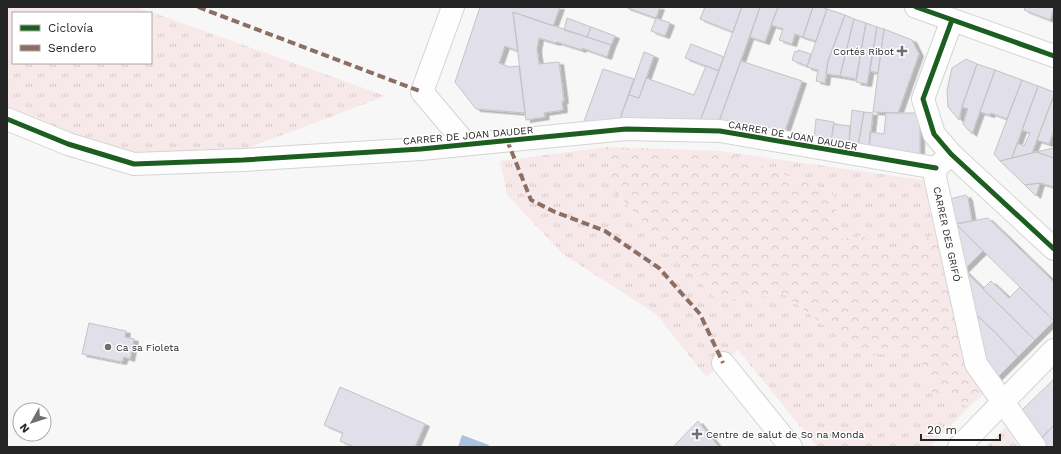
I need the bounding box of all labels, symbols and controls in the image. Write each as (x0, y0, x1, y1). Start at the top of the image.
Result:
legend (12, 12, 152, 64)
text: Ciclovía (48, 21, 93, 35)
text: Sendero (48, 41, 96, 55)
place label: Cortés Ribot (833, 46, 895, 57)
marker: Cortés Ribot (897, 46, 907, 56)
street label: CARRER DE JOAN DAUDER (727, 119, 859, 152)
street label: CARRER DE JOAN DAUDER (402, 124, 534, 147)
street label: CARRER DES GRIFÓ (931, 186, 963, 283)
marker: Ca sa Fioleta (103, 342, 113, 352)
place label: Ca sa Fioleta (116, 342, 179, 353)
north arrow (12, 402, 52, 442)
scale bar (921, 416, 1000, 442)
text: N (17, 421, 32, 435)
text: 20 m (927, 423, 957, 437)
marker: Centre de salut de So na Monda (691, 428, 703, 440)
place label: Centre de salut de So na Monda (706, 429, 864, 440)

